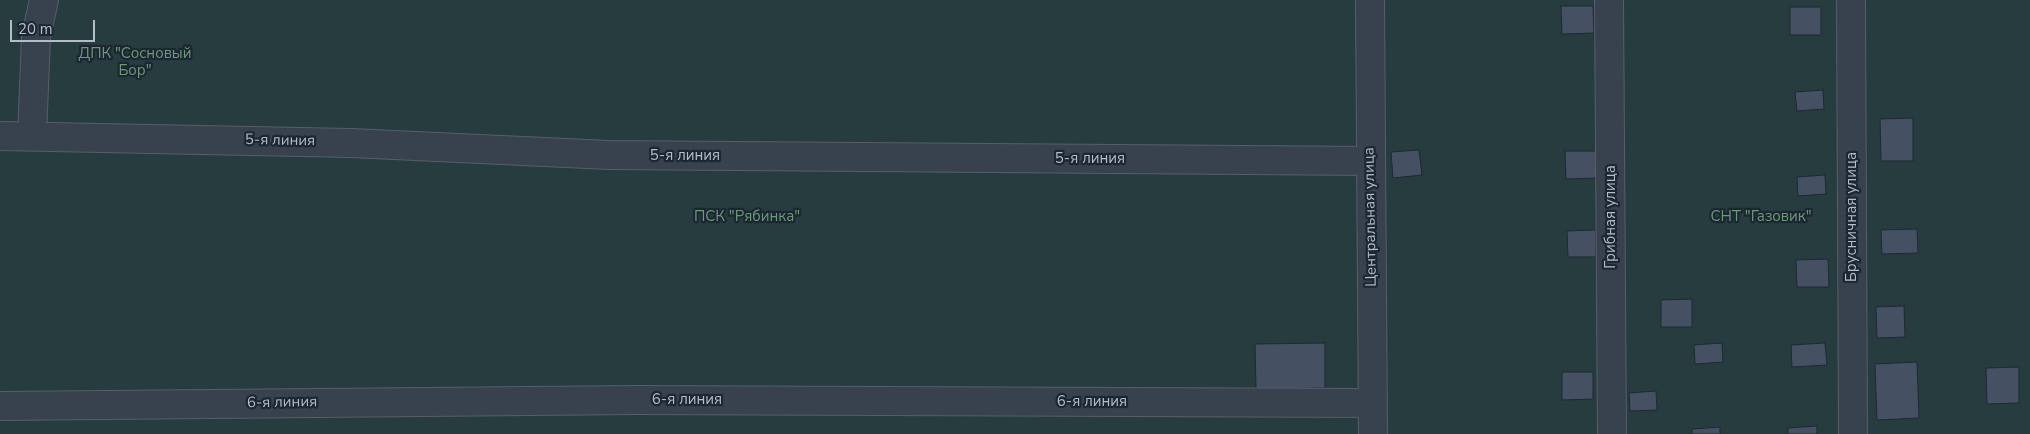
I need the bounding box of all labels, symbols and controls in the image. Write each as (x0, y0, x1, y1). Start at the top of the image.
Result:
scale bar (12, 10, 98, 42)
text: 20 m (18, 19, 53, 39)
park label: ДПК "Сосновый Бор" (78, 45, 192, 80)
street label: 5-я линия (245, 131, 315, 151)
street label: 5-я линия (650, 147, 720, 165)
street label: Центральная улица (1361, 147, 1381, 287)
street label: 5-я линия (1055, 150, 1125, 168)
street label: Брусничная улица (1843, 152, 1861, 282)
street label: Грибная улица (1602, 165, 1620, 269)
park label: ПСК "Рябинка" (694, 208, 800, 226)
park label: СНТ "Газовик" (1710, 208, 1812, 226)
street label: 6-я линия (652, 391, 722, 409)
street label: 6-я линия (247, 393, 317, 413)
street label: 6-я линия (1057, 393, 1127, 411)

